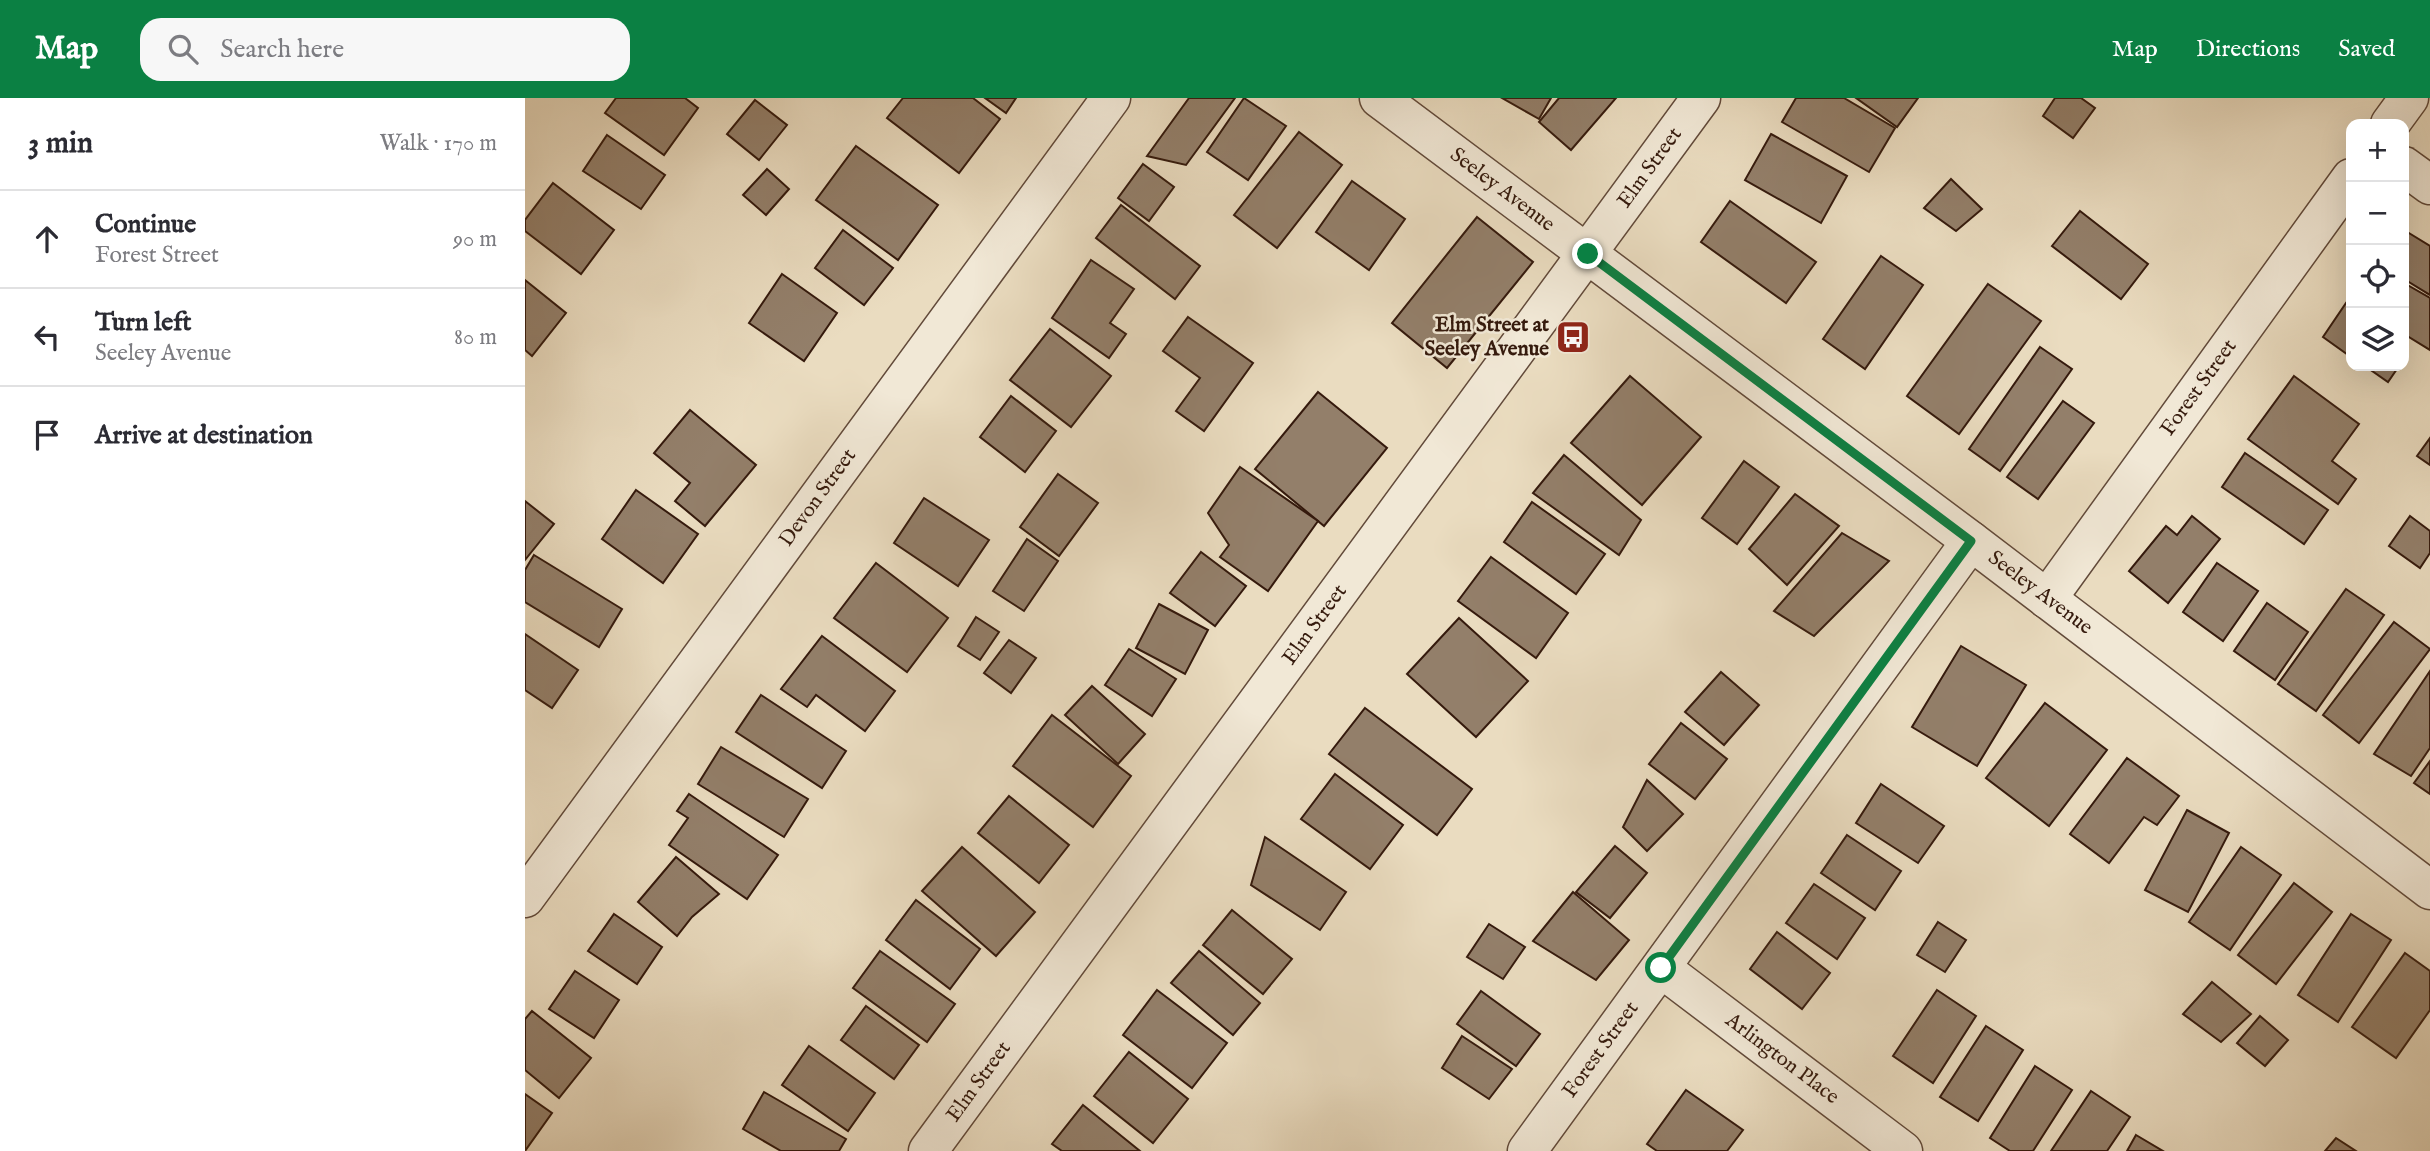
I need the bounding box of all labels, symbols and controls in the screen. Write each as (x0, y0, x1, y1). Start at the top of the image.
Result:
search box (140, 18, 630, 81)
text: Map (35, 28, 98, 70)
icon: search (164, 30, 202, 68)
text: Search here (220, 33, 344, 66)
text: Map (2112, 34, 2158, 65)
text: Directions (2196, 34, 2300, 65)
text: Saved (2338, 34, 2395, 65)
map controls (2346, 119, 2409, 371)
button: + (2346, 119, 2409, 182)
street label: Elm Street (1612, 122, 1688, 214)
text: 3 min (28, 125, 93, 163)
text: Walk · 170 m (379, 129, 497, 158)
street label: Seeley Avenue (1444, 142, 1560, 238)
button: − (2346, 182, 2409, 245)
text: Continue (95, 208, 196, 241)
icon: ahead (28, 220, 66, 258)
text: 90 m (453, 225, 497, 254)
route end (1572, 238, 1603, 269)
text: Forest Street (95, 241, 219, 270)
button: locate (2346, 245, 2409, 308)
text: Turn left (95, 306, 192, 339)
button: layers (2346, 308, 2409, 371)
place label: Elm Street at Seeley Avenue (1425, 312, 1550, 363)
icon: left (28, 318, 66, 356)
bus stop icon: Elm Street at Seeley Avenue (1554, 318, 1592, 356)
text: 80 m (454, 323, 497, 352)
street label: Forest Street (2155, 334, 2243, 442)
text: Seeley Avenue (95, 339, 231, 368)
icon: arrive (28, 416, 66, 454)
text: Arrive at destination (95, 419, 313, 452)
street label: Devon Street (773, 444, 863, 552)
street label: Seeley Avenue (1982, 545, 2098, 641)
street label: Elm Street (1277, 579, 1353, 671)
route start (1645, 952, 1676, 983)
street label: Forest Street (1557, 996, 1645, 1104)
street label: Arlington Place (1719, 1007, 1845, 1111)
street label: Elm Street (941, 1036, 1017, 1128)

